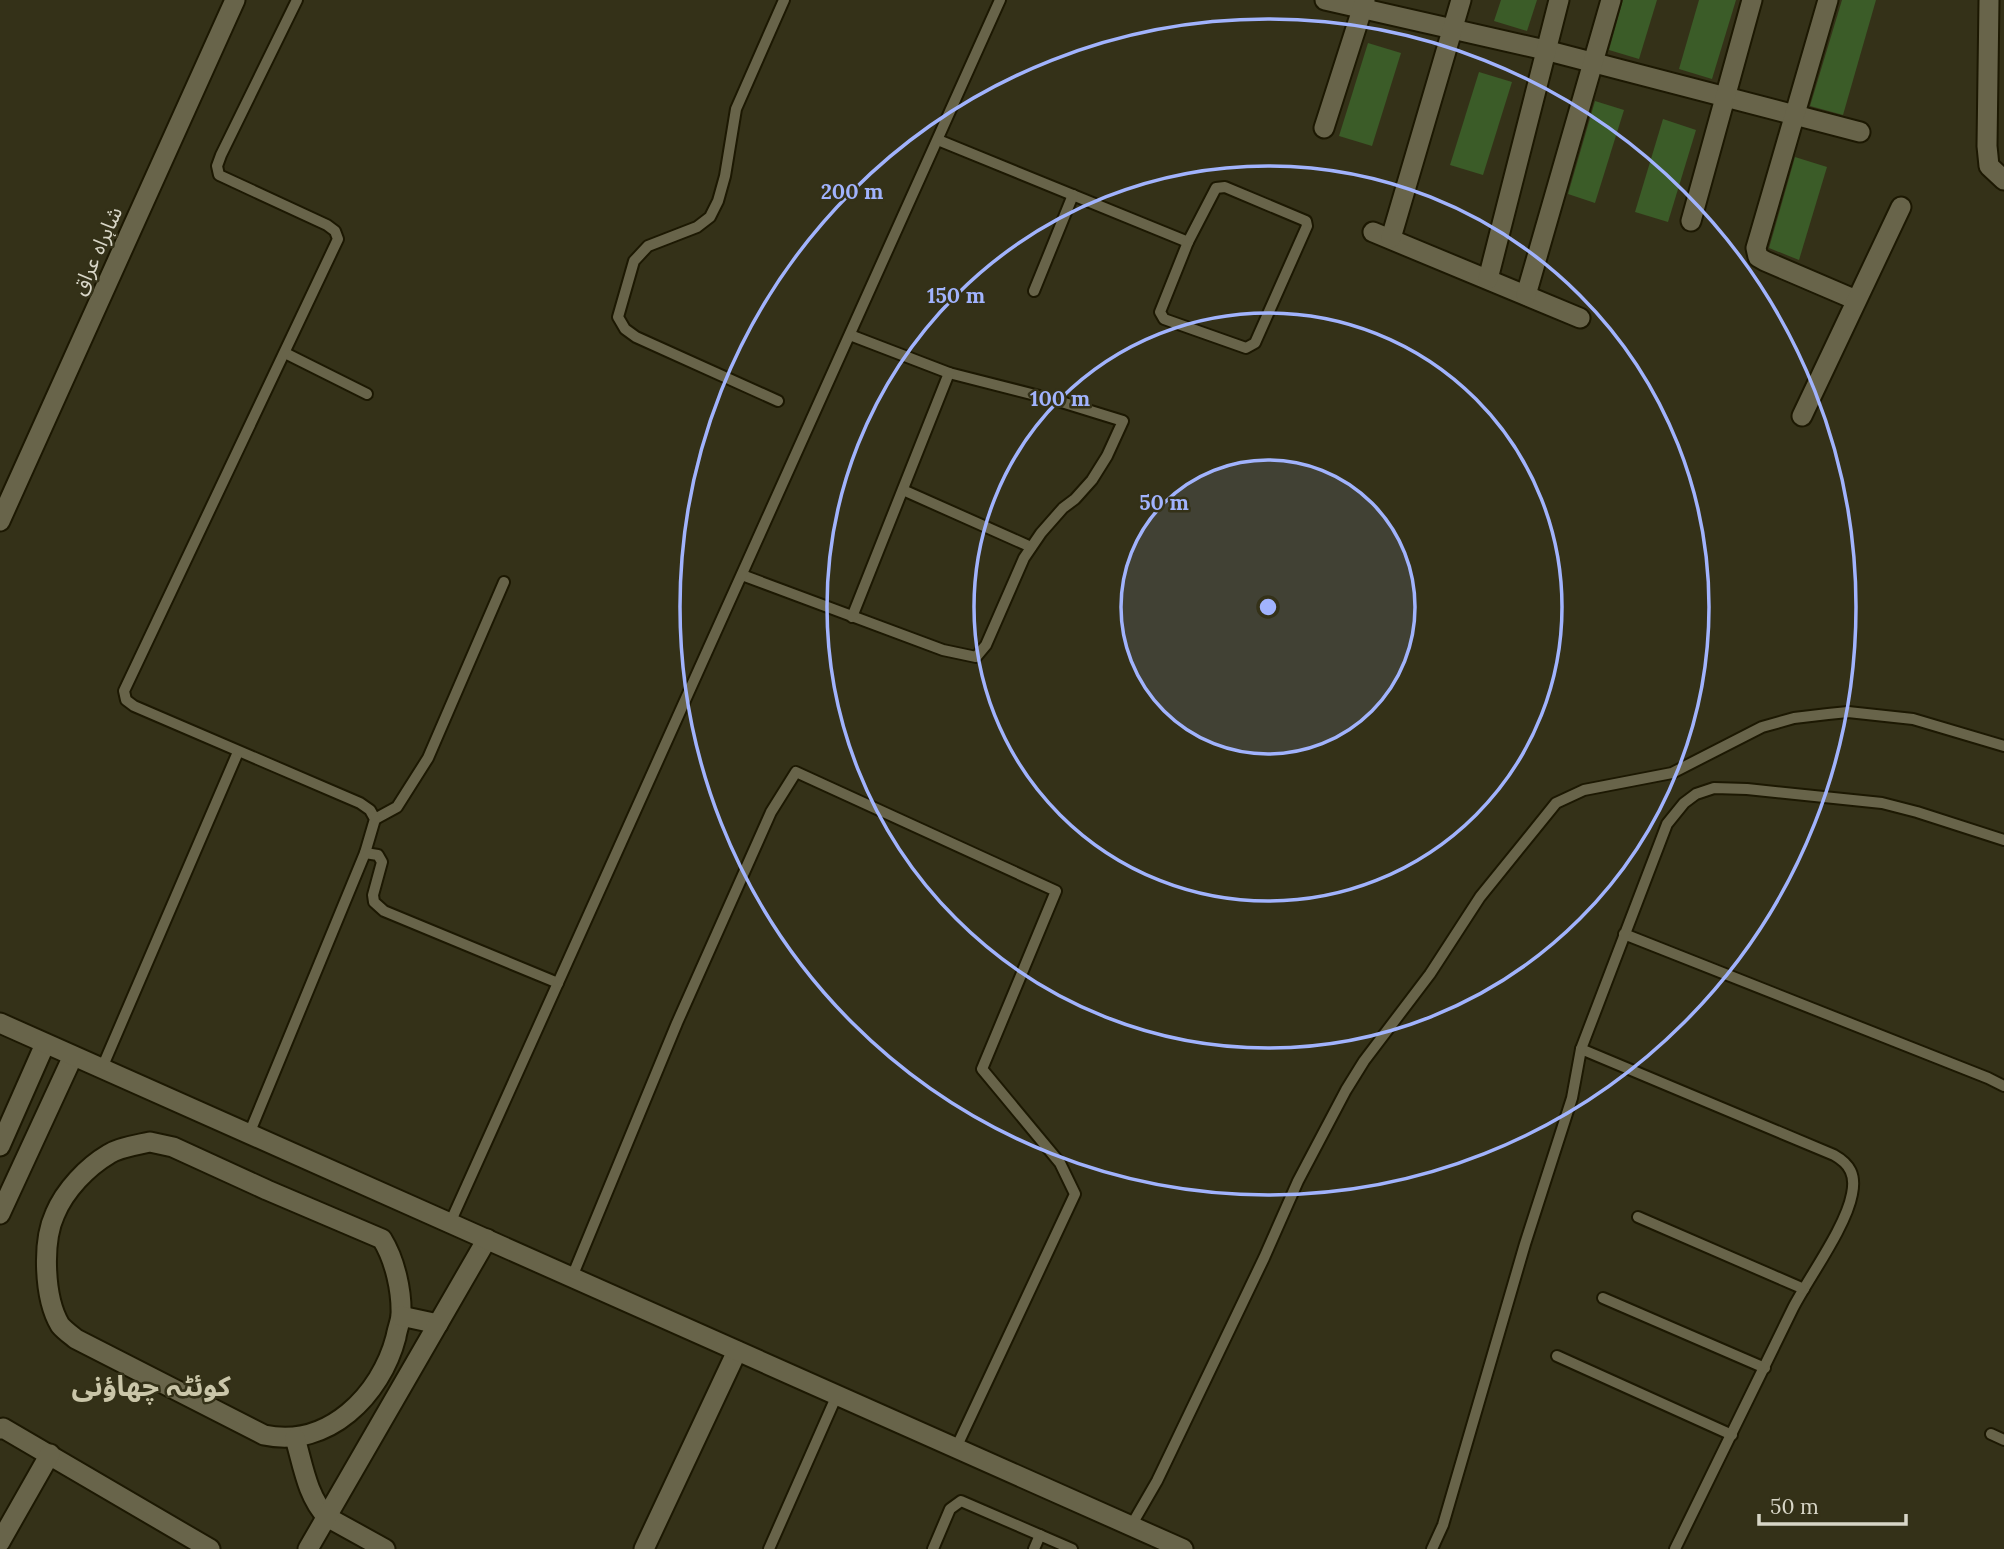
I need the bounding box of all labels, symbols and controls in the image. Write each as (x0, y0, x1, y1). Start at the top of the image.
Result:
text: 200 m (821, 178, 883, 205)
street label: شاہراہ عراق (65, 202, 128, 300)
text: 150 m (927, 282, 985, 309)
text: 100 m (1030, 385, 1090, 412)
text: 50 m (1139, 489, 1189, 516)
centre of rings (1256, 595, 1280, 619)
district label: کوئٹہ چھاؤنی (71, 1368, 231, 1405)
scale bar (1759, 1482, 1906, 1526)
text: 50 m (1770, 1493, 1819, 1520)

